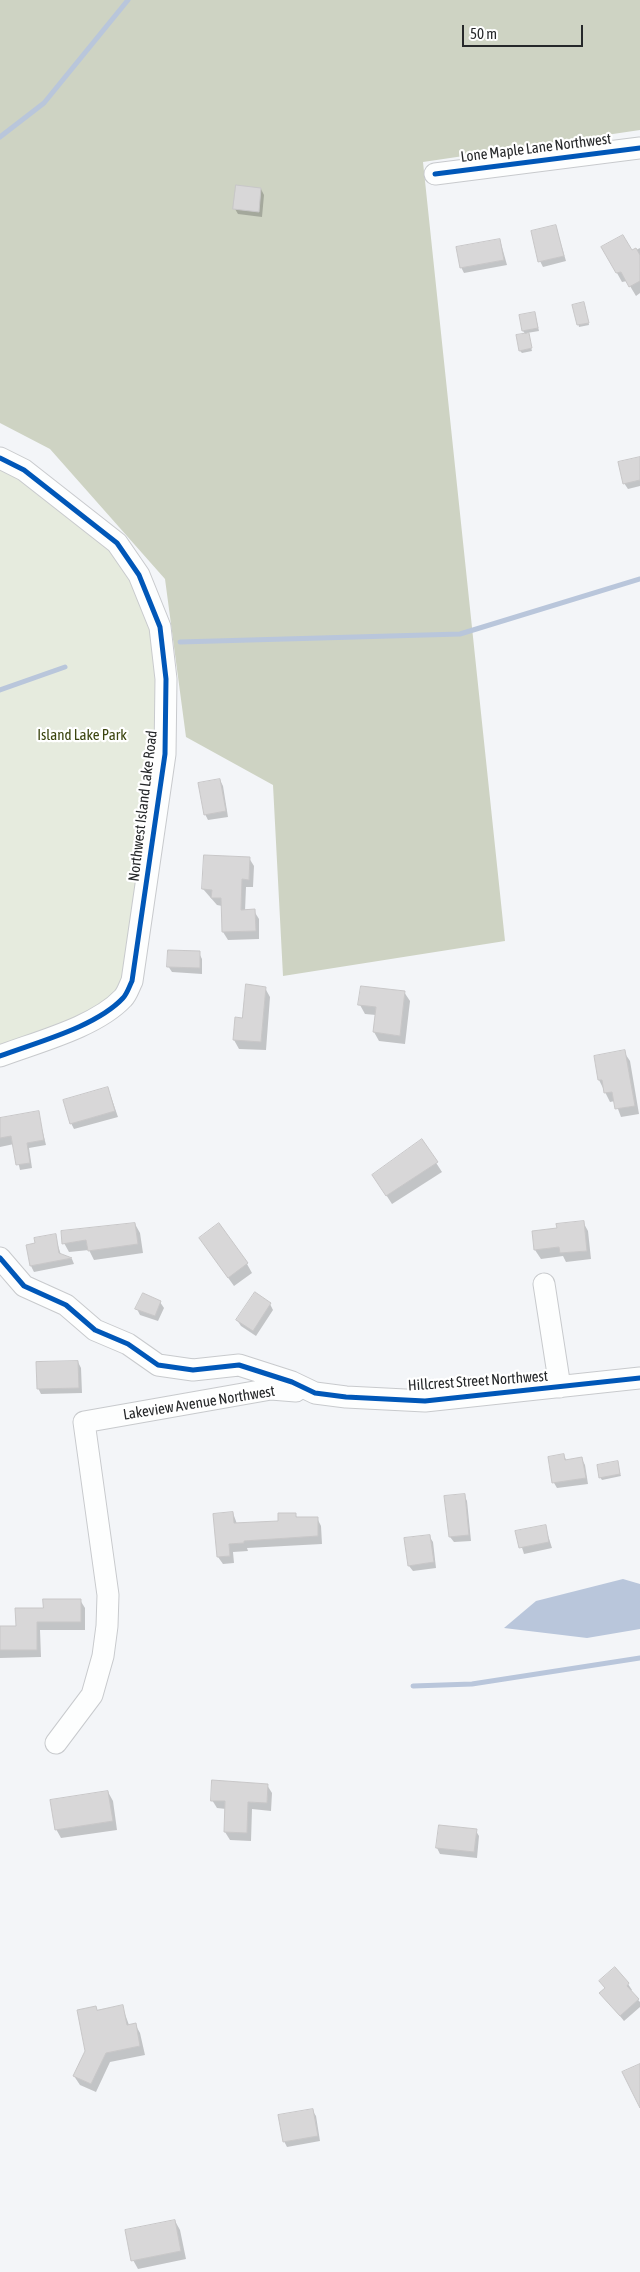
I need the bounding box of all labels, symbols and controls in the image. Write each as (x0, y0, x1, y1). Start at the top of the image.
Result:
scale bar (465, 15, 586, 47)
text: 50 m (470, 25, 497, 42)
street label: Lone Maple Lane Northwest (460, 130, 612, 166)
park label: Island Lake Park (37, 726, 127, 744)
street label: Northwest Island Lake Road (125, 729, 161, 883)
street label: Hillcrest Street Northwest (407, 1367, 549, 1395)
street label: Lakeview Avenue Northwest (122, 1382, 276, 1424)

